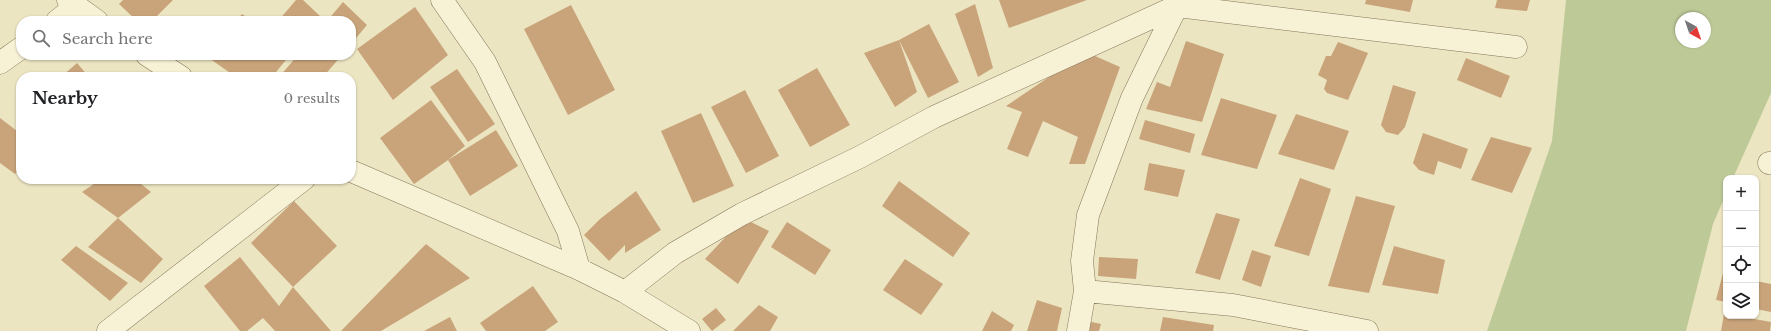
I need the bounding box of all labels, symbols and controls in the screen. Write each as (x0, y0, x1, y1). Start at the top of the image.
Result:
north arrow (1675, 12, 1711, 48)
search box (16, 16, 356, 60)
icon: search (30, 27, 52, 49)
text: Search here (62, 29, 153, 48)
text: Nearby (32, 88, 98, 109)
text: 0 results (284, 90, 340, 107)
map controls (1723, 175, 1759, 319)
button: + (1723, 175, 1759, 211)
button: − (1723, 211, 1759, 247)
button: locate (1723, 247, 1759, 283)
button: layers (1723, 283, 1759, 319)

